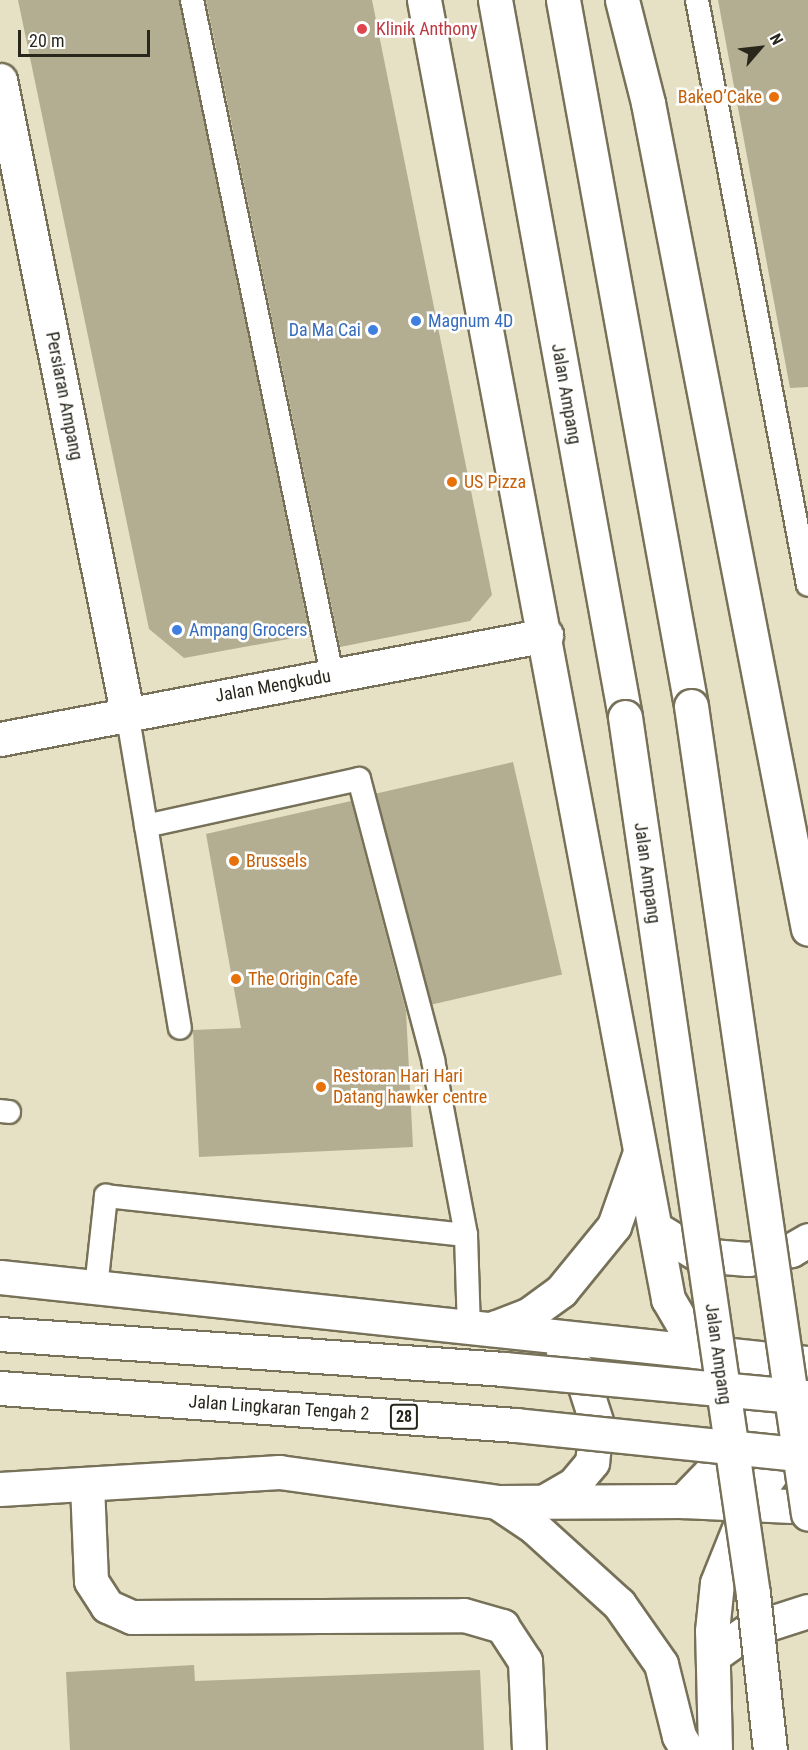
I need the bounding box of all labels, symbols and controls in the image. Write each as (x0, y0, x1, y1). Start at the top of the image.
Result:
scale bar (21, 18, 153, 56)
place label: Klinik Anthony (376, 18, 478, 40)
north arrow (730, 18, 790, 78)
marker: Klinik Anthony (353, 20, 371, 38)
text: 20 m (29, 30, 64, 51)
text: N (766, 31, 787, 48)
place label: BakeO’Cake (678, 86, 762, 108)
marker: BakeO’Cake (767, 90, 781, 104)
place label: Magnum 4D (428, 310, 513, 332)
marker: Magnum 4D (409, 314, 423, 328)
place label: Da Ma Cai (289, 319, 361, 341)
marker: Da Ma Cai (366, 323, 380, 337)
street label: Persiaran Ampang (41, 330, 87, 462)
street label: Jalan Ampang (547, 342, 585, 446)
place label: US Pizza (464, 471, 526, 493)
marker: US Pizza (445, 475, 459, 489)
place label: Ampang Grocers (189, 619, 308, 641)
marker: Ampang Grocers (170, 623, 184, 637)
street label: Jalan Mengkudu (214, 665, 332, 707)
street label: Jalan Ampang (629, 821, 665, 925)
place label: Brussels (246, 850, 307, 872)
marker: Brussels (227, 854, 241, 868)
place label: The Origin Cafe (248, 968, 358, 990)
marker: The Origin Cafe (229, 972, 243, 986)
place label: Restoran Hari Hari Datang hawker centre (333, 1066, 487, 1108)
marker: Restoran Hari Hari Datang hawker centre (314, 1080, 328, 1094)
street label: Jalan Ampang (700, 1302, 736, 1406)
street label: Jalan Lingkaran Tengah 2 (188, 1391, 370, 1425)
road number: 28 (389, 1404, 419, 1430)

